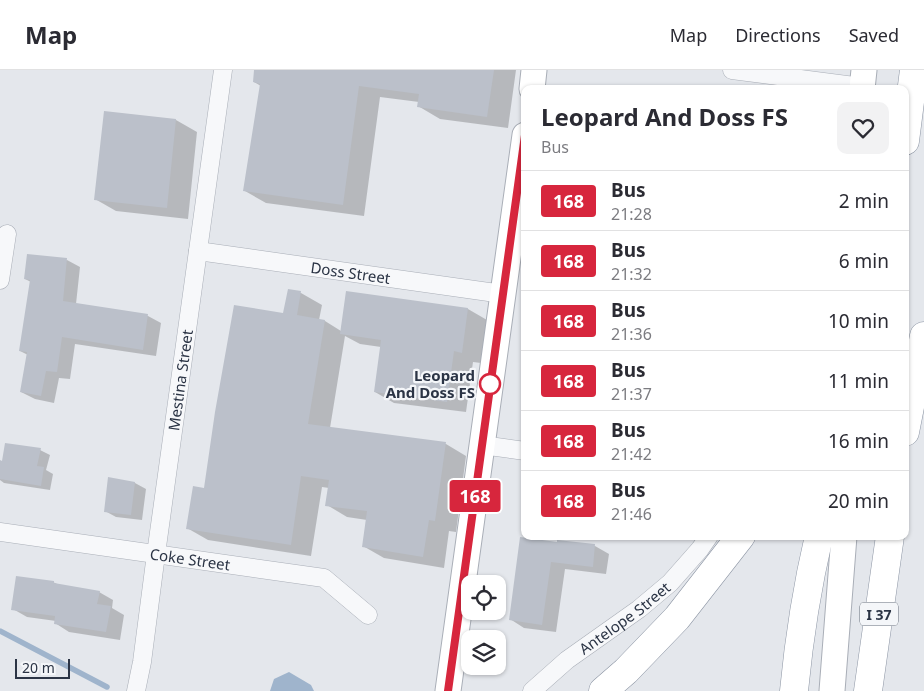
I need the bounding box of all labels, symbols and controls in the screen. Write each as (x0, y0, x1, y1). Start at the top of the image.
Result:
text: Map (25, 18, 77, 51)
text: Map (670, 23, 707, 47)
text: Directions (735, 23, 821, 47)
text: Saved (849, 23, 899, 47)
text: Leopard And Doss FS (541, 100, 788, 133)
button: heart (837, 102, 889, 154)
text: Bus (541, 136, 569, 158)
text: Bus (611, 177, 646, 203)
text: 2 min (839, 188, 889, 214)
text: 168 (553, 189, 584, 213)
text: 21:28 (611, 203, 652, 225)
text: Bus (611, 237, 646, 263)
text: 6 min (839, 248, 889, 274)
text: 168 (553, 249, 584, 273)
street label: Doss Street (309, 257, 392, 288)
text: 21:32 (611, 263, 652, 285)
text: Bus (611, 297, 646, 323)
text: 10 min (828, 308, 889, 334)
text: 168 (553, 309, 584, 333)
text: 21:36 (611, 323, 652, 345)
street label: Mestina Street (163, 328, 197, 432)
text: Bus (611, 357, 646, 383)
place label: Leopard And Doss FS (386, 365, 475, 402)
text: 11 min (828, 368, 889, 394)
text: 168 (553, 369, 584, 393)
marker: Leopard And Doss FS (479, 373, 501, 395)
text: 21:37 (611, 383, 652, 405)
text: Bus (611, 417, 646, 443)
text: 16 min (828, 428, 889, 454)
text: 168 (553, 429, 584, 453)
text: 21:42 (611, 443, 652, 465)
text: Bus (611, 477, 646, 503)
line badge: 168 (446, 480, 504, 512)
text: 168 (460, 484, 490, 508)
text: 20 min (828, 488, 889, 514)
text: 168 (553, 489, 584, 513)
text: 21:46 (611, 503, 652, 525)
street label: Coke Street (149, 543, 232, 575)
map controls (461, 575, 506, 675)
button: locate (461, 575, 506, 620)
street label: Antelope Street (575, 577, 675, 659)
road number: I 37 (860, 602, 898, 626)
button: layers (461, 630, 506, 675)
scale bar (15, 656, 70, 679)
text: 20 m (22, 658, 55, 677)

